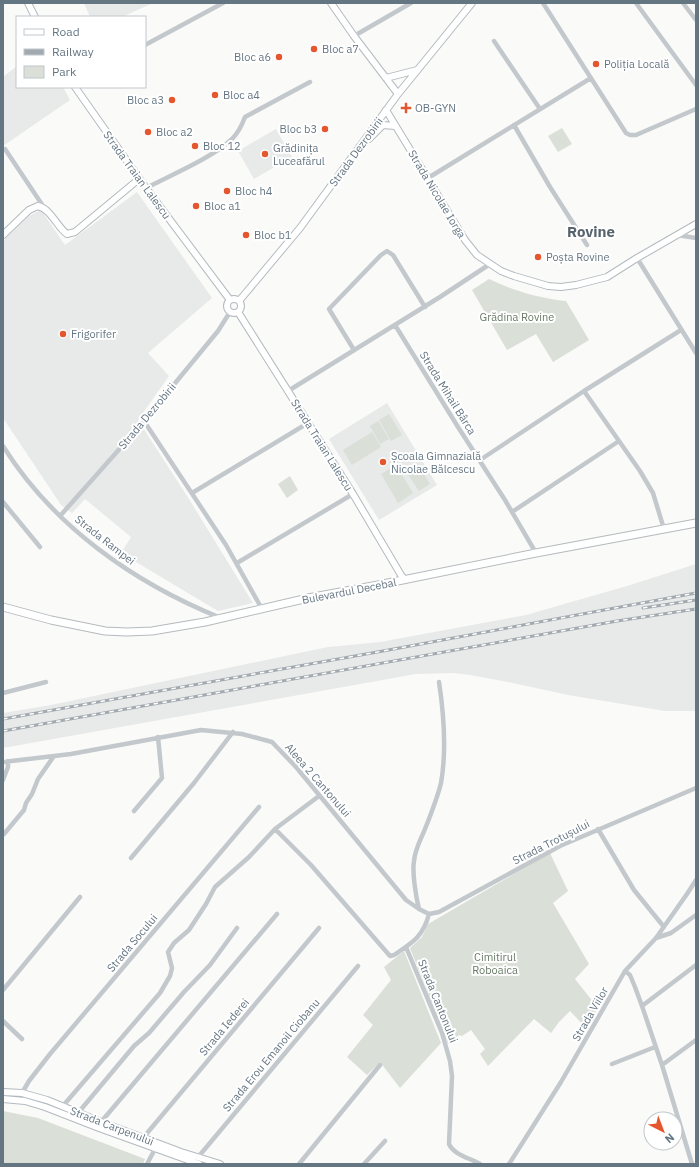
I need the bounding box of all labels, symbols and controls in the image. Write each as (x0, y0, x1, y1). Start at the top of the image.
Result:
legend (16, 16, 146, 88)
text: Road (52, 24, 80, 39)
place label: Bloc a7 (322, 42, 359, 56)
text: Railway (52, 44, 94, 59)
marker: Bloc a7 (309, 44, 319, 54)
place label: Bloc a6 (234, 50, 271, 64)
marker: Bloc a6 (274, 52, 284, 62)
place label: Poliția Locală (604, 57, 669, 71)
marker: Poliția Locală (591, 59, 601, 69)
text: Park (52, 64, 77, 79)
place label: Bloc a4 (223, 88, 260, 102)
marker: Bloc a4 (210, 90, 220, 100)
place label: Bloc a3 (127, 93, 164, 107)
marker: Bloc a3 (167, 95, 177, 105)
place label: OB-GYN (415, 101, 456, 115)
marker: OB-GYN (400, 102, 412, 114)
street label: Strada Dezrobirii (326, 115, 386, 189)
place label: Bloc b3 (280, 122, 317, 136)
marker: Bloc b3 (320, 124, 330, 134)
place label: Bloc a2 (156, 125, 193, 139)
marker: Bloc a2 (143, 127, 153, 137)
street label: Strada Traian Lalescu (100, 128, 174, 222)
place label: Bloc 12 (203, 139, 241, 153)
marker: Bloc 12 (190, 141, 200, 151)
place label: Grădinița Luceafărul (273, 141, 325, 168)
street label: Strada Nicolae Iorga (405, 147, 469, 241)
marker: Grădinița Luceafărul (260, 149, 270, 159)
place label: Bloc h4 (235, 184, 273, 198)
marker: Bloc h4 (222, 186, 232, 196)
place label: Bloc a1 (204, 199, 241, 213)
marker: Bloc a1 (191, 201, 201, 211)
district label: Rovine (567, 222, 615, 241)
place label: Bloc b1 (254, 228, 292, 242)
marker: Bloc b1 (241, 230, 251, 240)
place label: Poșta Rovine (546, 250, 610, 264)
marker: Poșta Rovine (533, 252, 543, 262)
park label: Grădina Rovine (480, 310, 554, 324)
place label: Frigorifer (71, 327, 116, 341)
marker: Frigorifer (58, 329, 68, 339)
street label: Strada Mihail Bârca (417, 349, 479, 437)
street label: Strada Dezrobirii (115, 380, 179, 452)
street label: Strada Traian Lalescu (288, 396, 356, 494)
place label: Școala Gimnazială Nicolae Bălcescu (391, 449, 481, 476)
marker: Școala Gimnazială Nicolae Bălcescu (378, 457, 388, 467)
street label: Strada Rampei (72, 512, 138, 568)
street label: Bulevardul Decebal (301, 575, 397, 607)
street label: Aleea 2 Cantonului (282, 740, 354, 820)
street label: Strada Trotușului (510, 817, 592, 867)
street label: Strada Socului (104, 911, 160, 975)
park label: Cimitirul Roboaica (472, 950, 518, 977)
street label: Strada Cantonului (415, 957, 461, 1045)
street label: Strada Viilor (569, 984, 611, 1044)
street label: Strada Iederei (196, 995, 252, 1059)
street label: Strada Erou Emanoil Ciobanu (220, 996, 322, 1114)
street label: Strada Carpenului (68, 1104, 156, 1148)
north arrow (643, 1111, 683, 1151)
text: N (662, 1131, 677, 1146)

